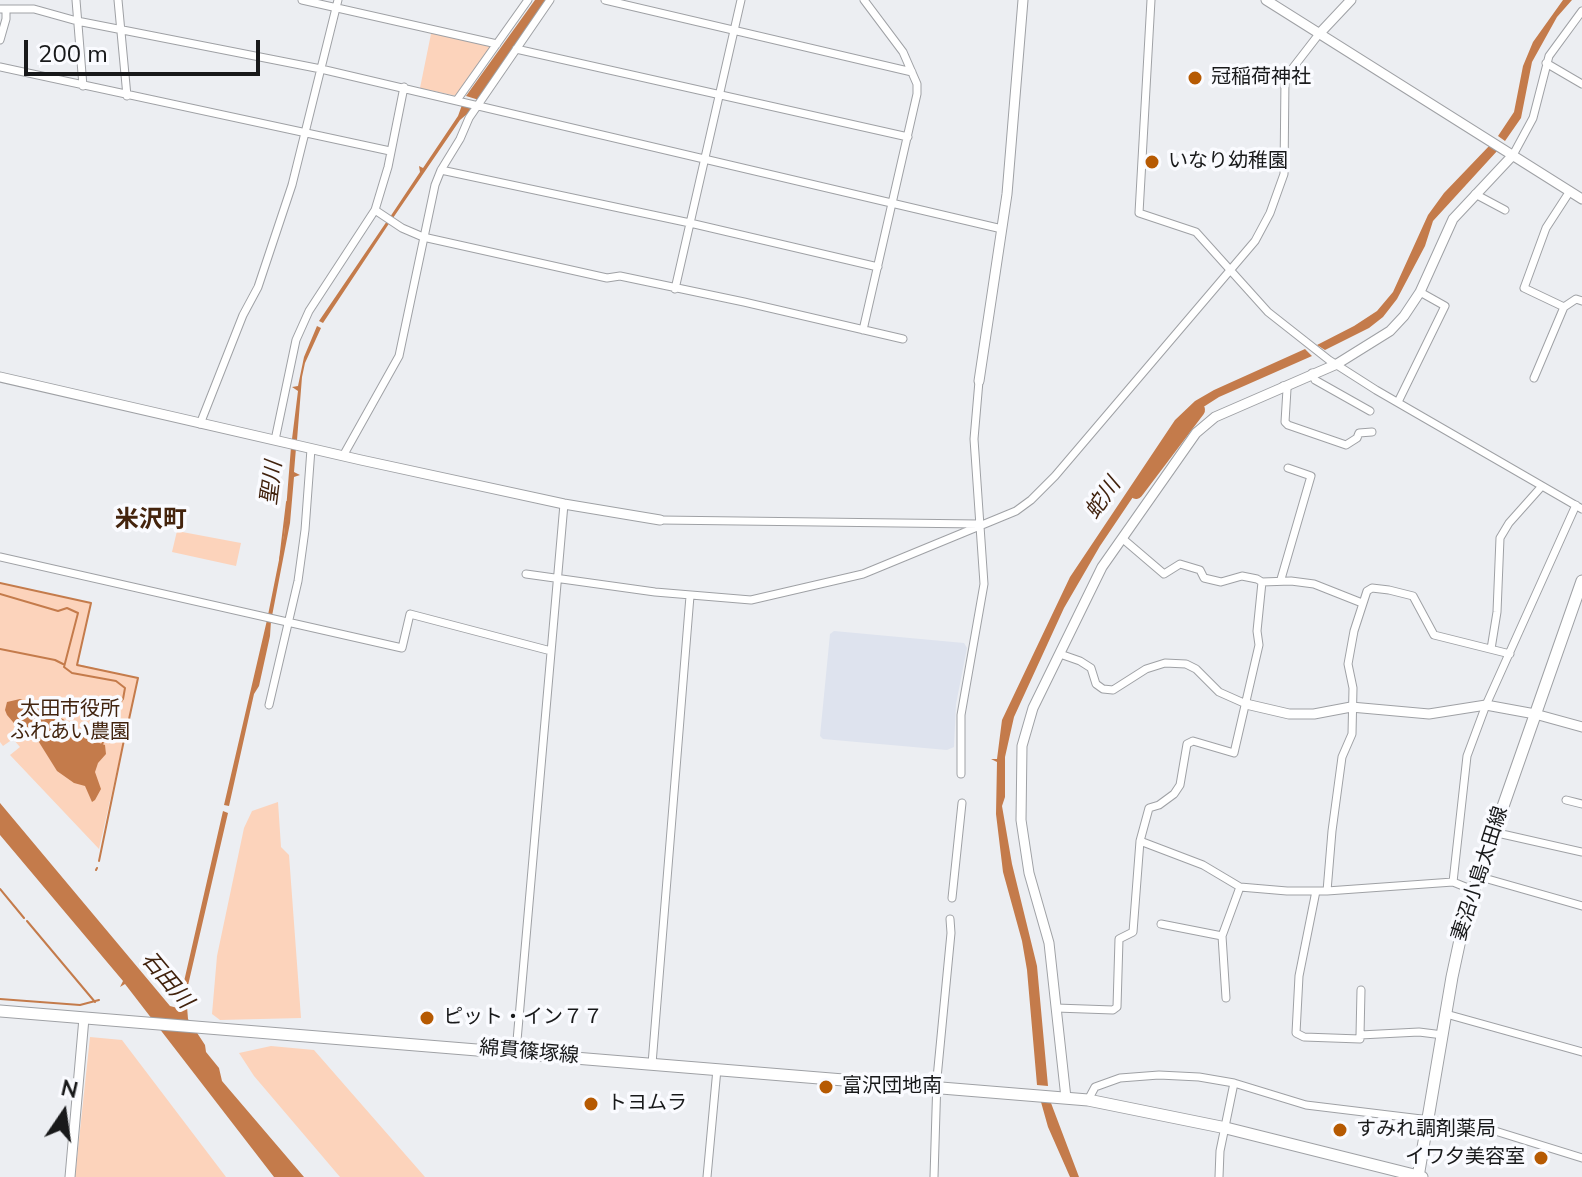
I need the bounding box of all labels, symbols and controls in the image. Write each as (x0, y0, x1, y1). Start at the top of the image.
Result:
scale bar (28, 24, 264, 74)
text: 200 m (38, 38, 108, 70)
place label: 冠稲荷神社 (1211, 66, 1311, 90)
marker: 冠稲荷神社 (1186, 69, 1204, 87)
place label: いなり幼稚園 (1168, 150, 1288, 174)
marker: いなり幼稚園 (1143, 153, 1161, 171)
water label: 聖川 (257, 460, 289, 506)
water label: 蛇川 (1081, 473, 1127, 525)
district label: 米沢町 (115, 507, 187, 535)
park label: 太田市役所 ふれあい農園 (10, 698, 130, 745)
street label: 妻沼小島太田線 (1448, 804, 1514, 944)
water label: 石田川 (135, 947, 197, 1015)
place label: ピット・イン７７ (443, 1006, 603, 1030)
marker: ピット・イン７７ (418, 1009, 436, 1027)
street label: 綿貫篠塚線 (478, 1037, 580, 1069)
north arrow (24, 1073, 104, 1153)
text: N (58, 1073, 81, 1106)
place label: 富沢団地南 (842, 1075, 942, 1099)
marker: 富沢団地南 (817, 1078, 835, 1096)
place label: トヨムラ (607, 1092, 687, 1116)
marker: トヨムラ (582, 1095, 600, 1113)
place label: すみれ調剤薬局 (1356, 1118, 1496, 1142)
marker: すみれ調剤薬局 (1331, 1121, 1349, 1139)
place label: イワ夕美容室 (1405, 1146, 1525, 1170)
marker: イワ夕美容室 (1532, 1149, 1550, 1167)

